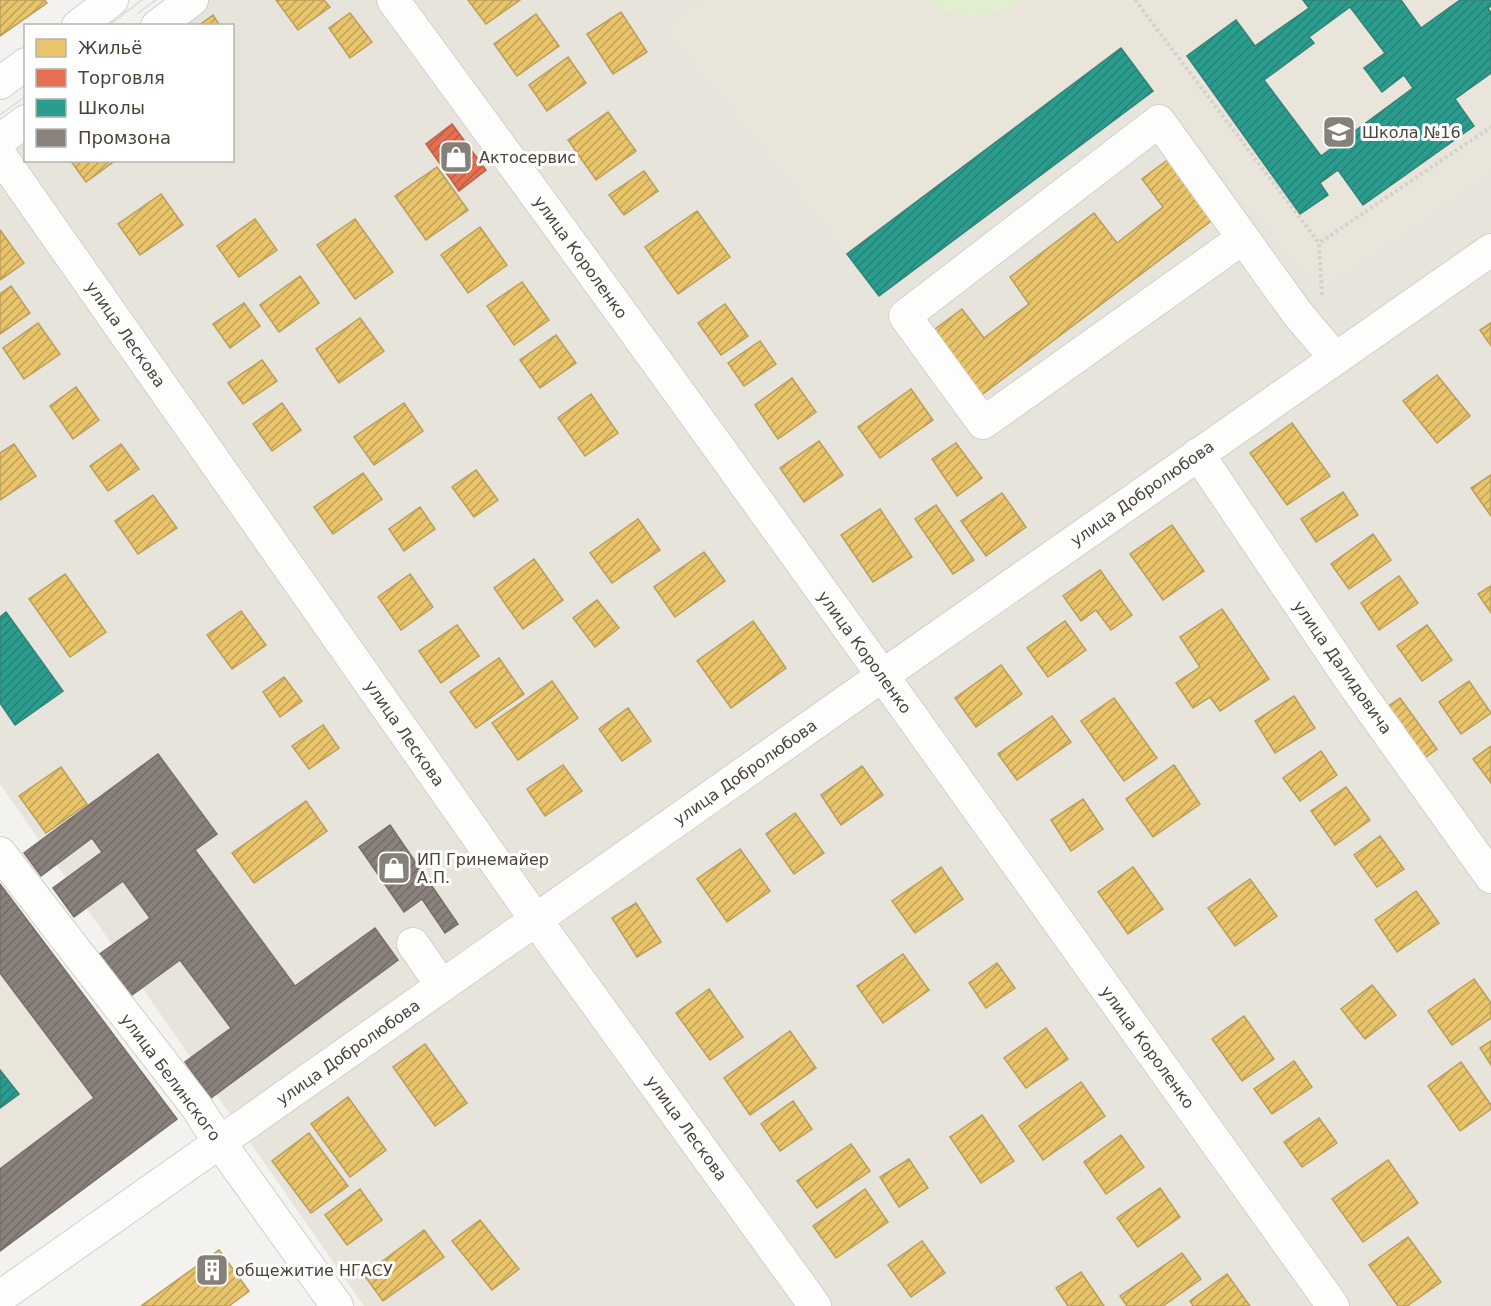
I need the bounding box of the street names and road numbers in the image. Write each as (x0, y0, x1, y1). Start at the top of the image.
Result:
street label: улица Короленко (530, 192, 631, 322)
street label: улица Лескова (82, 278, 169, 391)
street label: улица Добролюбова (1067, 437, 1218, 550)
street label: улица Короленко (814, 587, 915, 717)
street label: улица Далидовича (1289, 597, 1396, 738)
street label: улица Лескова (361, 677, 448, 790)
street label: улица Добролюбова (670, 716, 821, 829)
street label: улица Короленко (1097, 982, 1198, 1112)
street label: улица Добролюбова (273, 996, 424, 1109)
street label: улица Белинского (117, 1010, 225, 1145)
street label: улица Лескова (642, 1072, 731, 1185)

